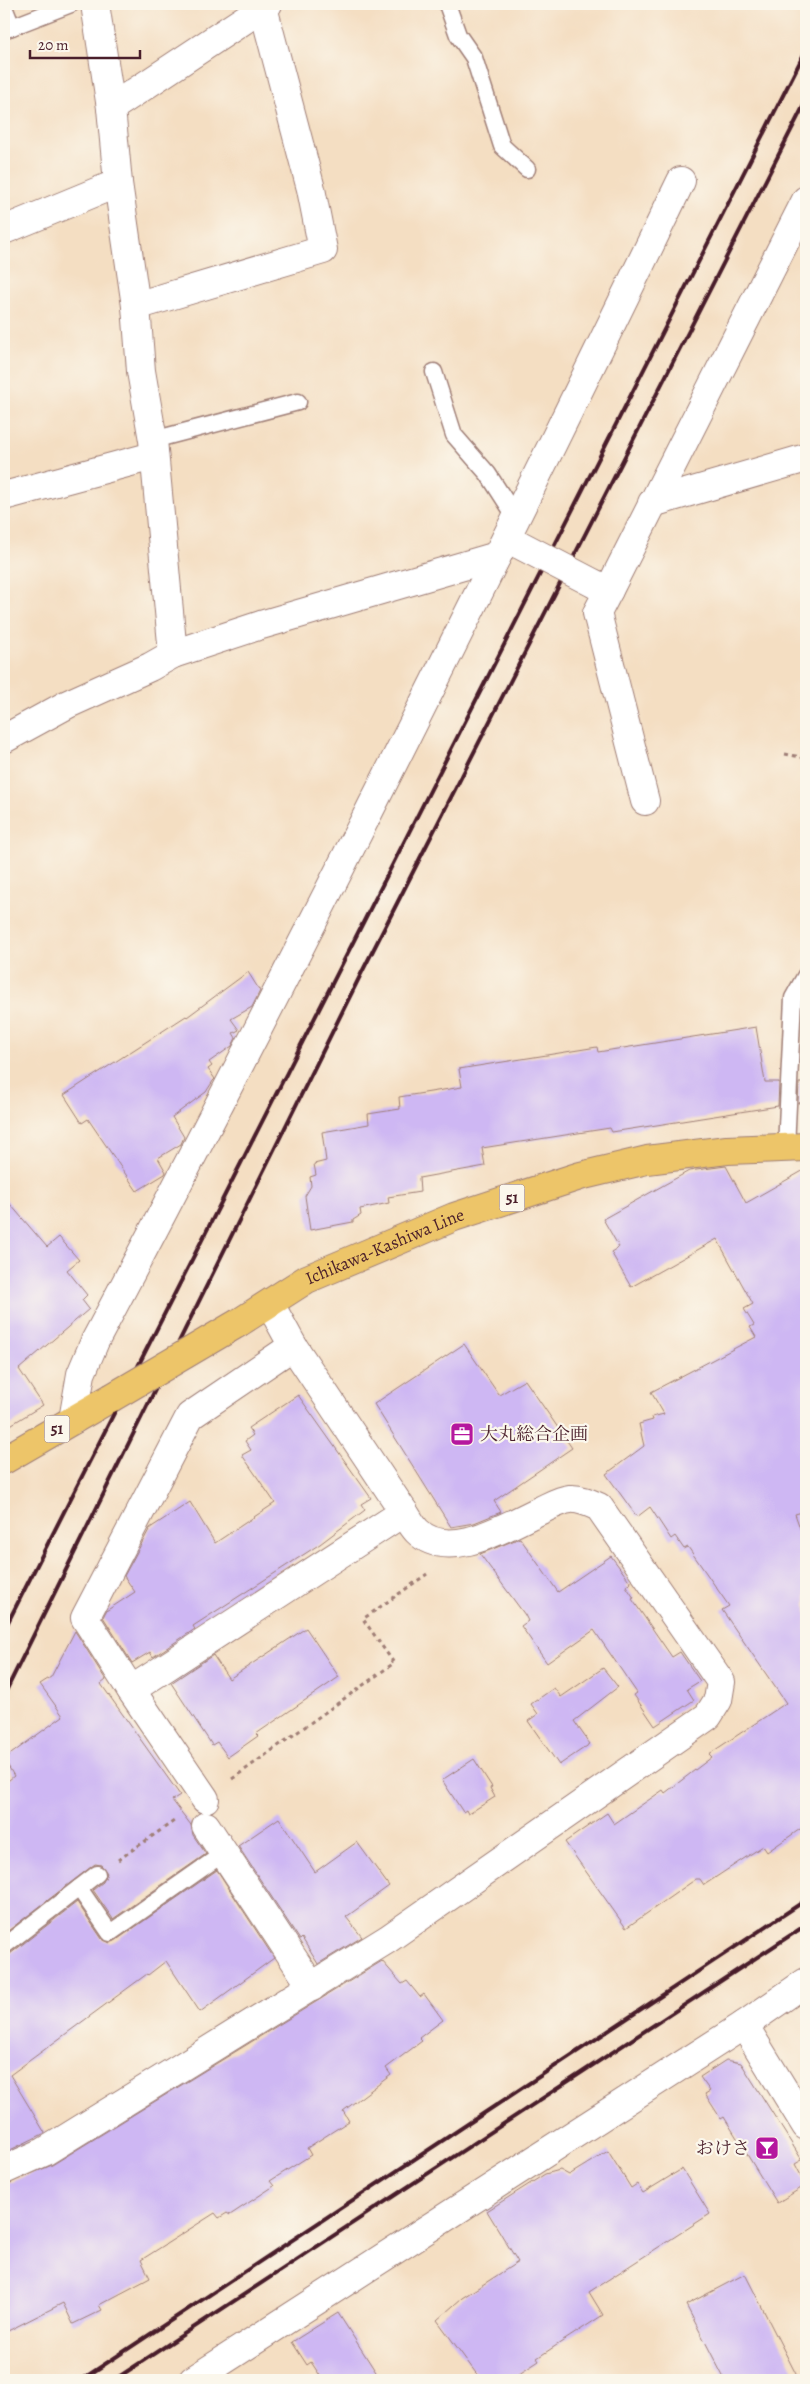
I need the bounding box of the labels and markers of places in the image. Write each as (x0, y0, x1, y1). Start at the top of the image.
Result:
office icon: 大丸総合企画 (449, 1421, 475, 1447)
place label: 大丸総合企画 (480, 1422, 588, 1446)
bar icon: おけさ (754, 2135, 780, 2161)
place label: おけさ (696, 2136, 750, 2160)

